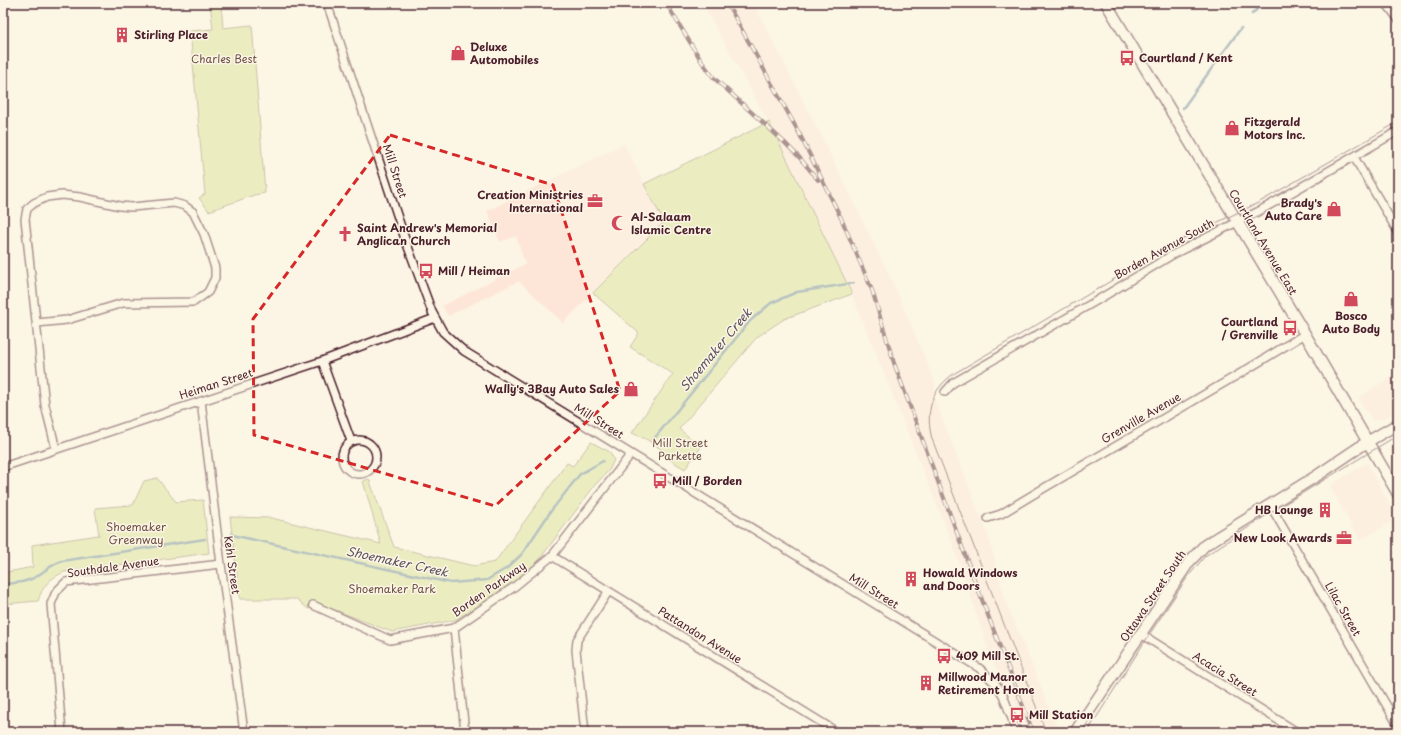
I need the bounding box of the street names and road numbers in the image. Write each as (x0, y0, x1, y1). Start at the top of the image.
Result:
street label: Mill Street (379, 142, 412, 200)
street label: Courtland Avenue East (1225, 185, 1302, 299)
street label: Borden Avenue South (1111, 214, 1217, 283)
street label: Heiman Street (177, 364, 255, 403)
street label: Grenville Avenue (1098, 388, 1184, 447)
street label: Mill Street (571, 399, 627, 443)
street label: Kehl Street (220, 535, 245, 596)
street label: Ottawa Street South (1116, 546, 1190, 645)
street label: Southdale Avenue (66, 552, 160, 581)
street label: Borden Parkway (448, 557, 529, 620)
street label: Mill Street (846, 569, 902, 613)
street label: Lilac Street (1321, 578, 1366, 639)
street label: Pattandon Avenue (655, 602, 745, 667)
street label: Acacia Street (1190, 647, 1261, 701)

